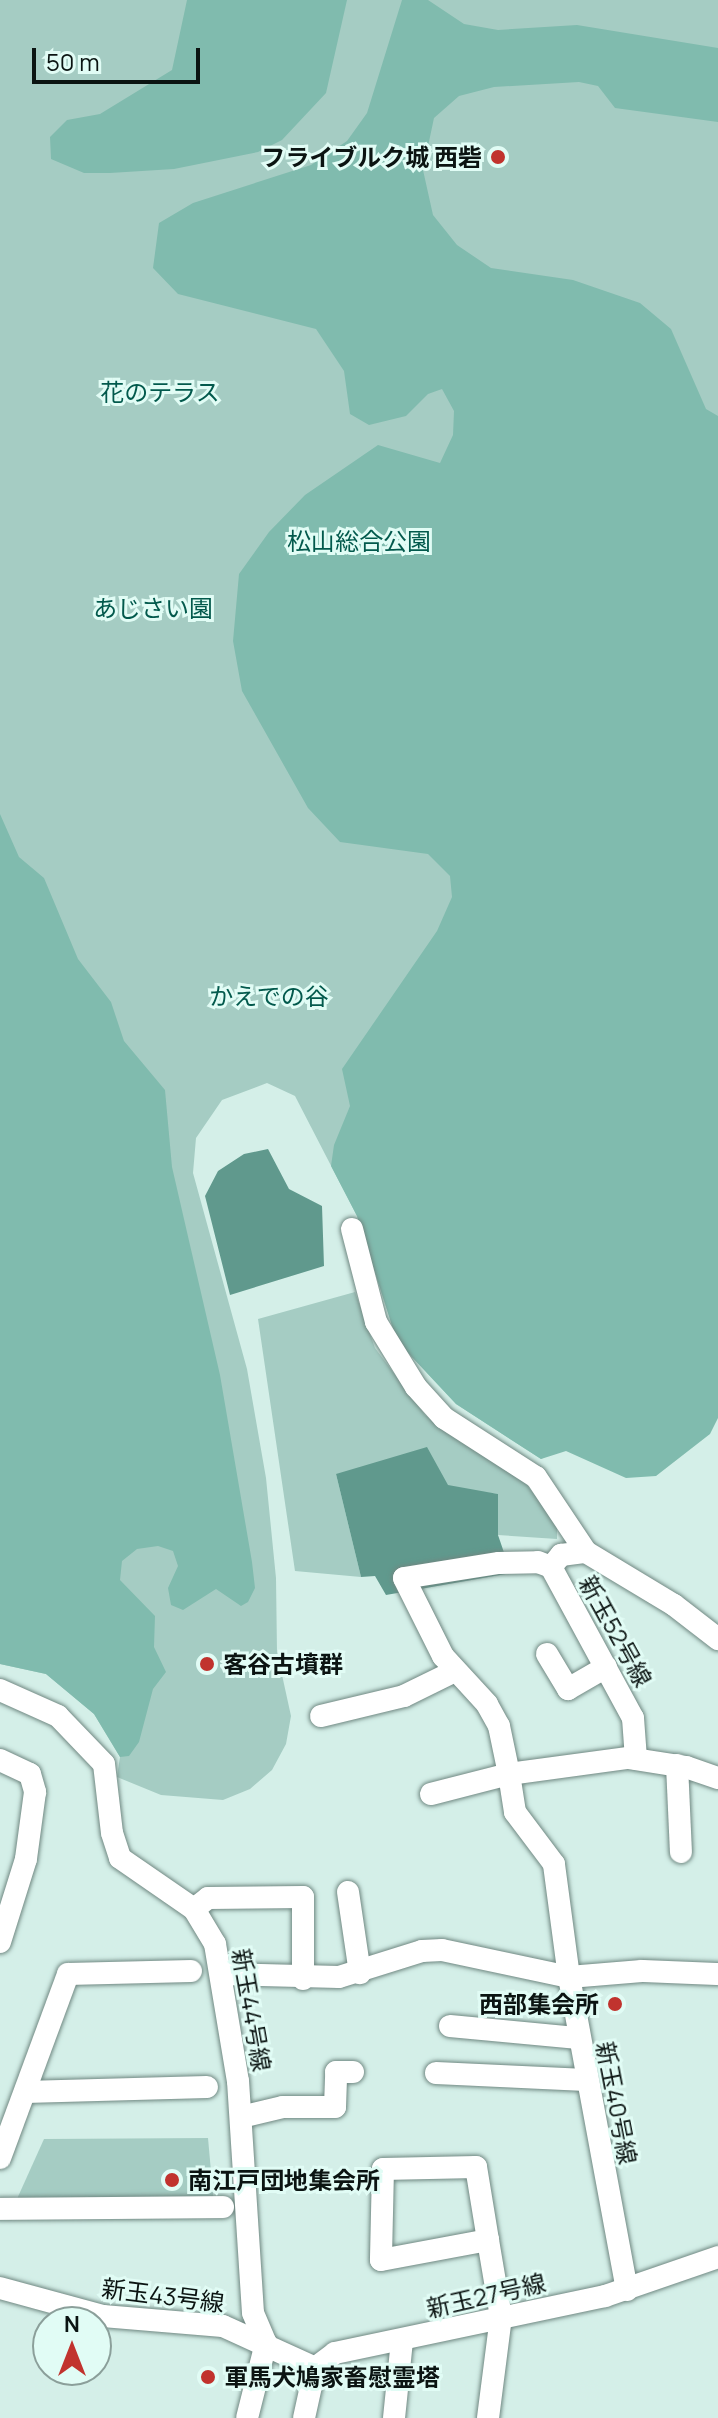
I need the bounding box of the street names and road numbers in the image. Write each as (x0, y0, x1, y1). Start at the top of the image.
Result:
street label: 新玉52号線 (574, 1570, 658, 1692)
street label: 新玉44号線 (227, 1946, 277, 2074)
street label: 新玉40号線 (591, 2039, 643, 2167)
street label: 新玉27号線 (423, 2267, 549, 2323)
street label: 新玉43号線 (100, 2273, 226, 2317)

